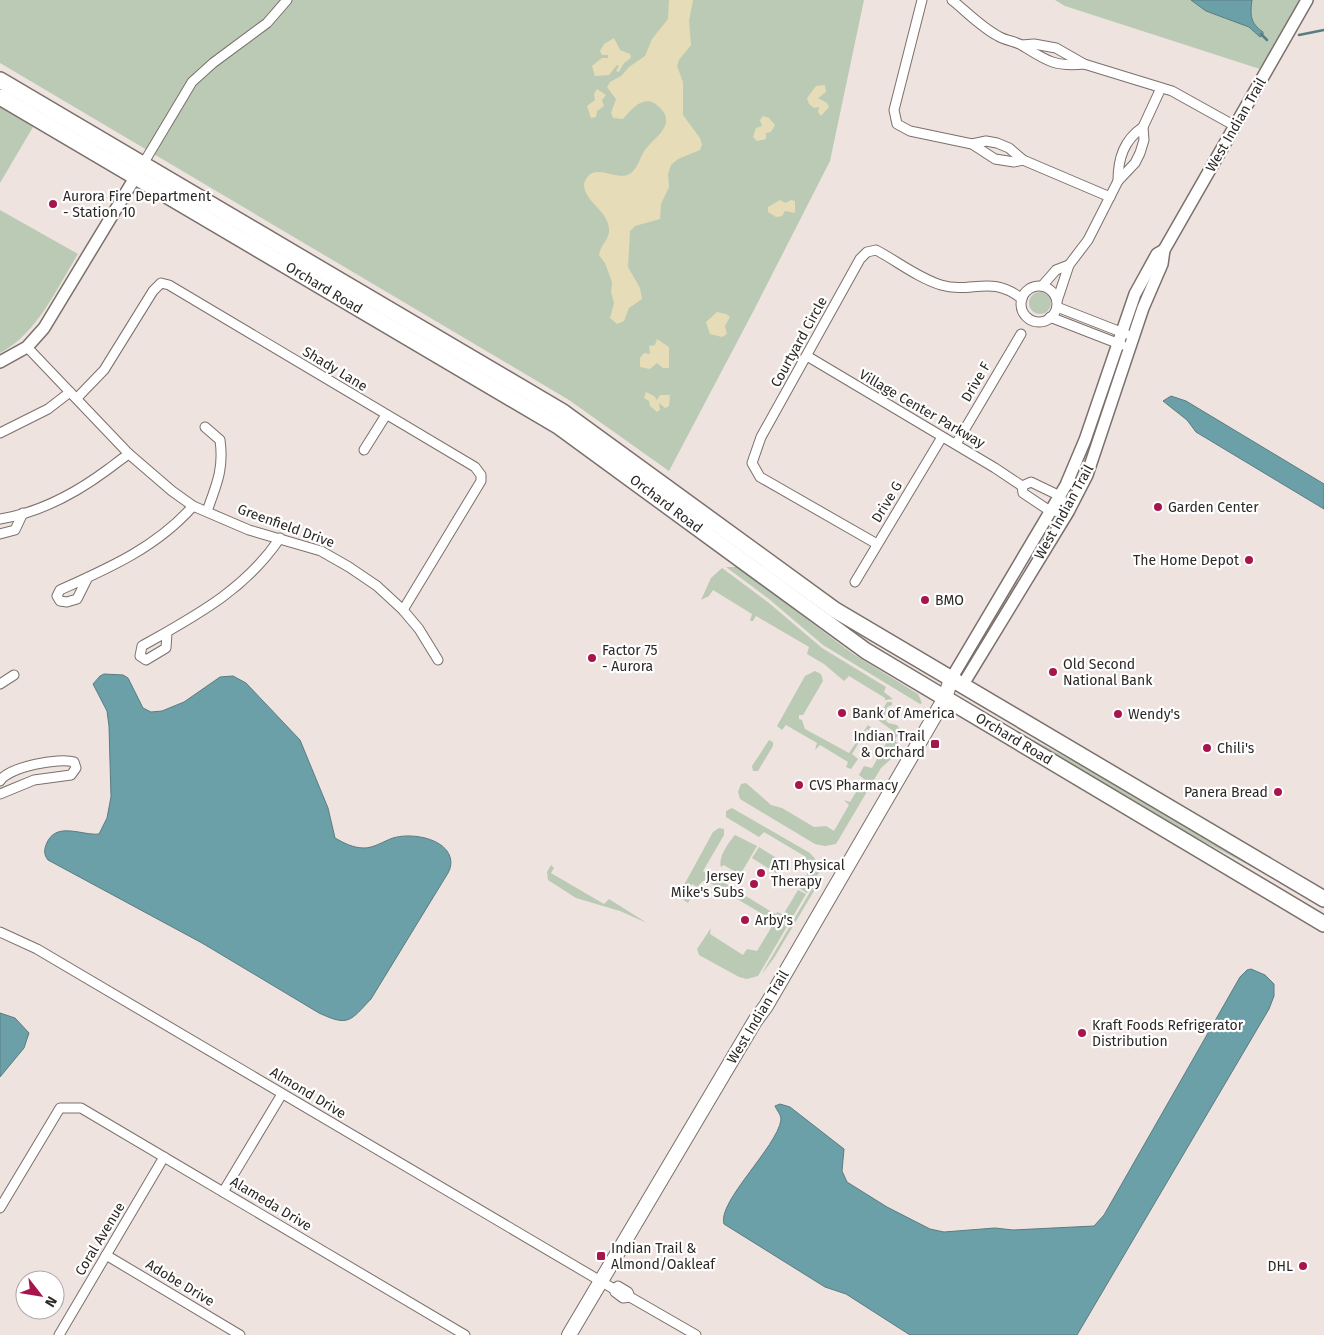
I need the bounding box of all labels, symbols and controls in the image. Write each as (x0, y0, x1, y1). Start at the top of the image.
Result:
street label: West Indian Trail (1202, 75, 1270, 175)
place label: Aurora Fire Department - Station 10 (63, 188, 212, 221)
marker: Aurora Fire Department - Station 10 (47, 198, 59, 210)
street label: Orchard Road (283, 258, 365, 318)
street label: Courtyard Circle (767, 294, 831, 390)
street label: Shady Lane (299, 343, 371, 395)
street label: Drive F (958, 359, 994, 405)
street label: Village Center Parkway (856, 366, 988, 452)
street label: West Indian Trail (1031, 462, 1097, 562)
street label: Orchard Road (626, 471, 706, 537)
street label: Drive G (868, 478, 906, 526)
place label: Garden Center (1168, 499, 1259, 516)
street label: Greenfield Drive (235, 501, 337, 551)
marker: Garden Center (1152, 501, 1164, 513)
place label: The Home Depot (1133, 552, 1240, 569)
marker: The Home Depot (1243, 554, 1255, 566)
place label: BMO (935, 592, 964, 609)
marker: BMO (919, 594, 931, 606)
place label: Factor 75 - Aurora (602, 642, 658, 675)
marker: Factor 75 - Aurora (586, 652, 598, 664)
place label: Old Second National Bank (1063, 656, 1153, 689)
marker: Old Second National Bank (1047, 666, 1059, 678)
place label: Bank of America (852, 705, 955, 722)
place label: Wendy's (1128, 706, 1180, 723)
marker: Bank of America (836, 707, 848, 719)
marker: Wendy's (1112, 708, 1124, 720)
street label: Orchard Road (973, 709, 1055, 769)
place label: Indian Trail & Orchard (853, 728, 925, 761)
marker: Indian Trail & Orchard (929, 738, 941, 750)
place label: Chili's (1217, 740, 1255, 757)
marker: Chili's (1201, 742, 1213, 754)
place label: CVS Pharmacy (809, 777, 898, 794)
marker: CVS Pharmacy (793, 779, 805, 791)
place label: Panera Bread (1184, 784, 1268, 801)
marker: Panera Bread (1272, 786, 1284, 798)
place label: ATI Physical Therapy (771, 857, 845, 890)
marker: ATI Physical Therapy (755, 867, 767, 879)
place label: Jersey Mike's Subs (671, 868, 744, 901)
marker: Jersey Mike's Subs (748, 878, 760, 890)
place label: Arby's (755, 912, 793, 929)
marker: Arby's (739, 914, 751, 926)
street label: West Indian Trail (723, 967, 793, 1067)
place label: Kraft Foods Refrigerator Distribution (1092, 1017, 1244, 1050)
marker: Kraft Foods Refrigerator Distribution (1076, 1027, 1088, 1039)
street label: Almond Drive (267, 1064, 349, 1122)
street label: Alameda Drive (227, 1173, 315, 1235)
street label: Coral Avenue (71, 1199, 129, 1279)
place label: Indian Trail & Almond/Oakleaf (611, 1240, 716, 1273)
marker: Indian Trail & Almond/Oakleaf (595, 1250, 607, 1262)
street label: Adobe Drive (143, 1256, 217, 1310)
place label: DHL (1267, 1258, 1293, 1275)
marker: DHL (1297, 1260, 1309, 1272)
north arrow (15, 1270, 65, 1320)
text: N (41, 1293, 60, 1310)

